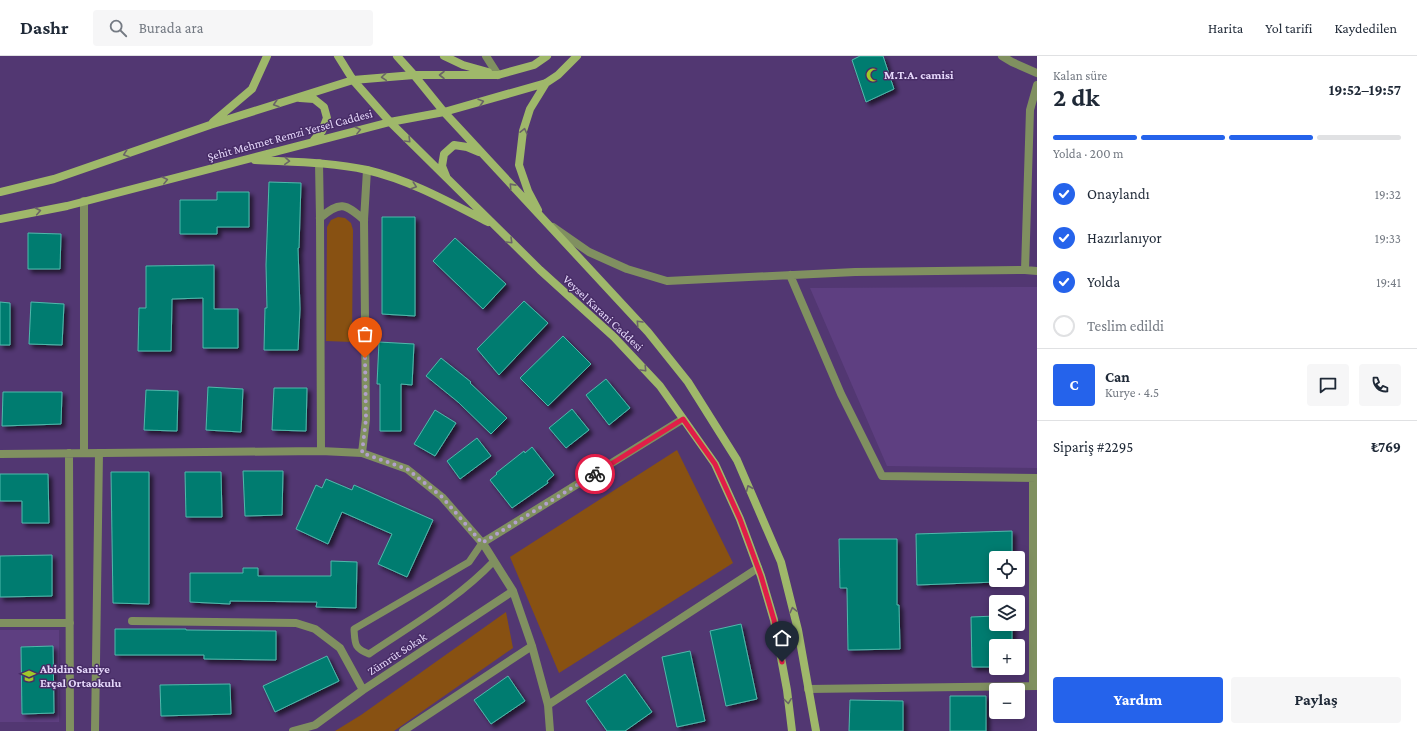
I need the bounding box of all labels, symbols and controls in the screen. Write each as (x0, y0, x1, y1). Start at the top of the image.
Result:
search box (93, 10, 373, 46)
text: Dashr (20, 17, 69, 38)
icon: search (107, 17, 129, 39)
text: Burada ara (139, 20, 203, 36)
text: Harita (1208, 20, 1243, 36)
text: Yol tarifi (1265, 20, 1312, 36)
text: Kaydedilen (1334, 20, 1397, 36)
mosque icon: M.T.A. camisi (865, 67, 881, 83)
place label: M.T.A. camisi (884, 68, 954, 82)
text: Kalan süre (1053, 68, 1107, 83)
one-way arrow (439, 71, 445, 79)
one-way arrow (381, 73, 387, 82)
text: 19:52–19:57 (1329, 82, 1401, 98)
text: 2 dk (1053, 83, 1100, 112)
one-way arrow (477, 98, 484, 107)
one-way arrow (273, 99, 280, 108)
street label: Şehit Mehmet Remzi Yersel Caddesi (206, 106, 374, 164)
one-way arrow (355, 126, 361, 134)
one-way arrow (519, 127, 527, 134)
one-way arrow (403, 135, 411, 142)
text: Yolda · 200 m (1053, 146, 1124, 161)
one-way arrow (123, 149, 130, 158)
one-way arrow (284, 157, 290, 166)
one-way arrow (161, 177, 168, 185)
one-way arrow (410, 181, 417, 189)
one-way arrow (509, 183, 517, 191)
icon: check (1053, 183, 1075, 205)
text: Onaylandı (1087, 186, 1150, 202)
text: 19:32 (1375, 187, 1401, 202)
one-way arrow (35, 208, 41, 216)
icon: check (1053, 227, 1075, 249)
text: Hazırlanıyor (1087, 230, 1162, 246)
text: 19:33 (1375, 231, 1401, 246)
one-way arrow (505, 236, 513, 244)
icon: check (1053, 271, 1075, 293)
street label: Veysel Karani Caddesi (560, 272, 646, 354)
text: Yolda (1087, 274, 1120, 290)
text: 19:41 (1376, 275, 1401, 290)
pin (348, 317, 382, 358)
text: Teslim edildi (1087, 318, 1164, 334)
one-way arrow (636, 320, 643, 327)
icon: bag (354, 323, 376, 345)
one-way arrow (640, 364, 647, 372)
button: chat (1307, 364, 1349, 406)
button: phone (1359, 364, 1401, 406)
text: Can (1105, 369, 1130, 385)
text: C (1069, 377, 1079, 393)
text: Kurye · 4.5 (1105, 385, 1159, 400)
text: Sipariş #2295 (1053, 439, 1133, 455)
text: ₺769 (1371, 439, 1401, 455)
courier (575, 454, 615, 494)
icon: bike (584, 463, 606, 485)
one-way arrow (746, 485, 754, 493)
map controls (989, 551, 1025, 719)
button: locate (989, 551, 1025, 587)
button: layers (989, 595, 1025, 631)
one-way arrow (789, 607, 797, 613)
pin (765, 621, 799, 662)
icon: home (771, 627, 793, 649)
street label: Zümrüt Sokak (365, 630, 429, 678)
button: + (989, 639, 1025, 675)
place label: Abidin Saniye Erçal Ortaokulu (39, 662, 122, 690)
school or university icon: Abidin Saniye Erçal Ortaokulu (21, 668, 37, 684)
button: Yardım (1053, 677, 1223, 723)
button: Paylaş (1231, 677, 1401, 723)
button: − (989, 683, 1025, 719)
one-way arrow (784, 698, 793, 704)

